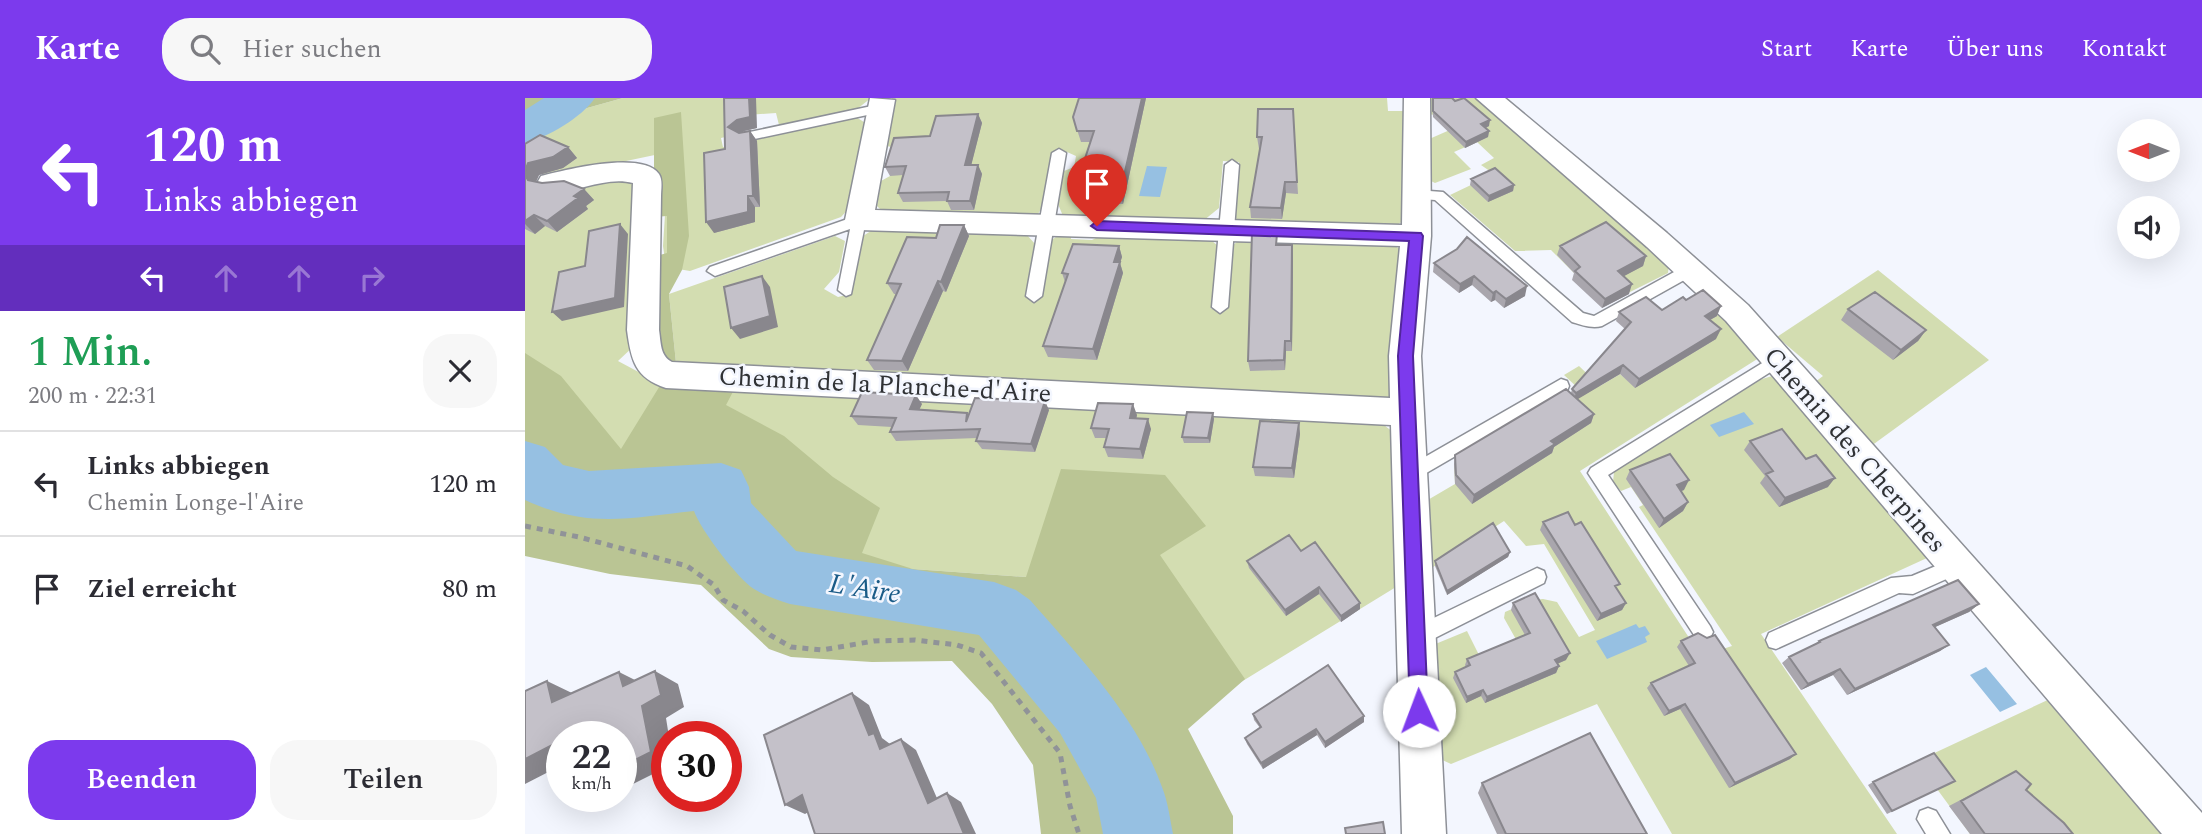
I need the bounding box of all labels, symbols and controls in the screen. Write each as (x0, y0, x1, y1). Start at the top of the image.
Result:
search box (162, 18, 652, 81)
text: Karte (35, 24, 120, 74)
text: Hier suchen (242, 29, 382, 69)
icon: search (186, 30, 224, 68)
text: Start (1761, 31, 1812, 67)
text: Karte (1850, 31, 1908, 67)
text: Über uns (1946, 31, 2044, 67)
text: Kontakt (2082, 31, 2167, 67)
text: 120 m (143, 109, 282, 184)
north arrow (2117, 119, 2181, 182)
map controls (2117, 119, 2180, 259)
icon: left (28, 126, 119, 217)
pin (1067, 154, 1127, 226)
icon: arrive (1078, 165, 1116, 203)
text: Links abbiegen (143, 177, 359, 226)
button: sound (2117, 196, 2180, 259)
icon: left (134, 259, 172, 297)
icon: ahead (207, 259, 245, 297)
icon: ahead (280, 259, 318, 297)
icon: right (353, 259, 391, 297)
text: 1 Min. (28, 321, 152, 384)
button: close (423, 334, 497, 408)
street label: Chemin des Cherpines (1754, 338, 1956, 562)
street label: Chemin de la Planche-d'Aire (718, 356, 1052, 414)
text: 200 m · 22:31 (28, 379, 157, 414)
text: Links abbiegen (87, 446, 270, 486)
text: 120 m (429, 464, 497, 504)
icon: left (28, 465, 66, 503)
text: Chemin Longe-l'Aire (87, 486, 304, 521)
water label: L'Aire (826, 562, 904, 616)
text: Ziel erreicht (87, 569, 237, 609)
text: 80 m (442, 569, 497, 609)
icon: arrive (28, 570, 66, 608)
position arrow (1382, 674, 1456, 748)
speed limit sign: 30 (651, 721, 742, 812)
text: 22 (572, 731, 611, 784)
button: Beenden (28, 740, 256, 820)
button: Teilen (270, 740, 497, 820)
text: km/h (571, 770, 612, 797)

